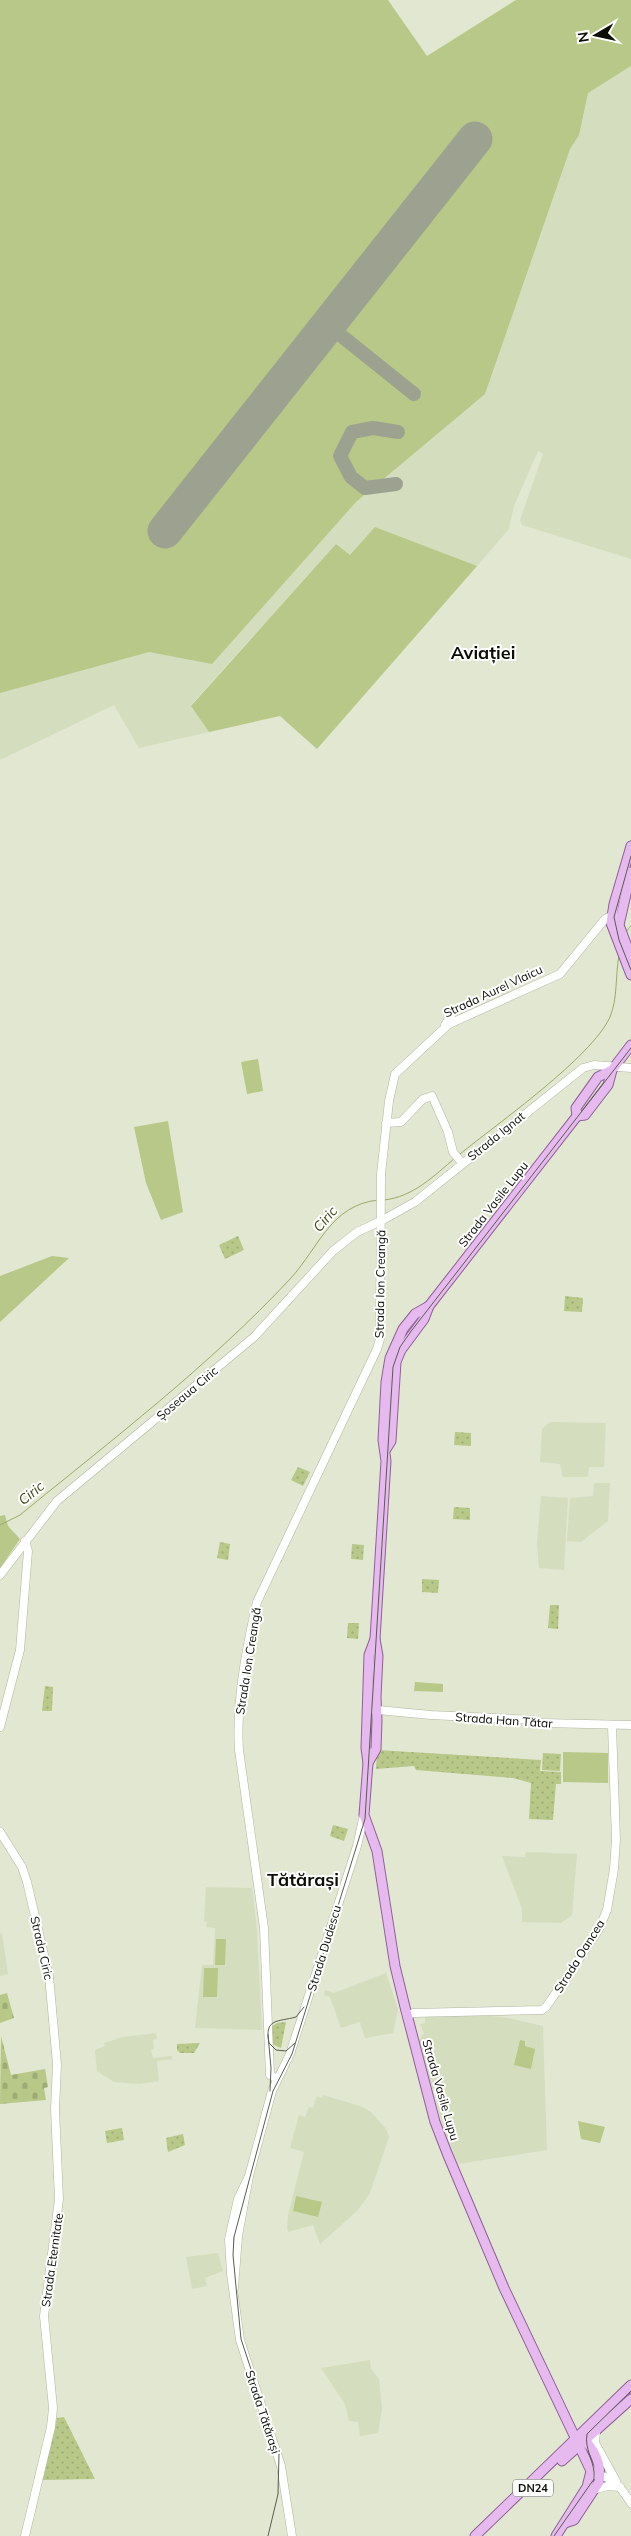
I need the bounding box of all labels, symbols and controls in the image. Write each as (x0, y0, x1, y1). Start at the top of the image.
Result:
north arrow (571, 10, 621, 60)
text: N (573, 30, 593, 44)
district label: Aviației (451, 641, 515, 664)
street label: Strada Aurel Vlaicu (441, 962, 545, 1020)
street label: Strada Ignat (464, 1108, 528, 1164)
street label: Strada Vasile Lupu (455, 1158, 531, 1250)
water label: Ciric (309, 1202, 341, 1236)
street label: Strada Ion Creangă (372, 1230, 388, 1338)
street label: Șoseaua Ciric (153, 1363, 221, 1424)
water label: Ciric (14, 1477, 48, 1509)
street label: Strada Ion Creangă (232, 1606, 264, 1716)
street label: Strada Han Tătar (455, 1709, 554, 1731)
district label: Tătărași (267, 1868, 339, 1891)
street label: Strada Dudescu (304, 1903, 344, 1993)
street label: Strada Ciric (27, 1915, 57, 1981)
street label: Strada Oancea (550, 1917, 608, 1995)
street label: Strada Vasile Lupu (419, 2038, 463, 2142)
street label: Strada Eternitate (38, 2212, 66, 2308)
street label: Strada Tătărași (241, 2368, 284, 2456)
road number: DN24 (513, 2480, 553, 2496)

